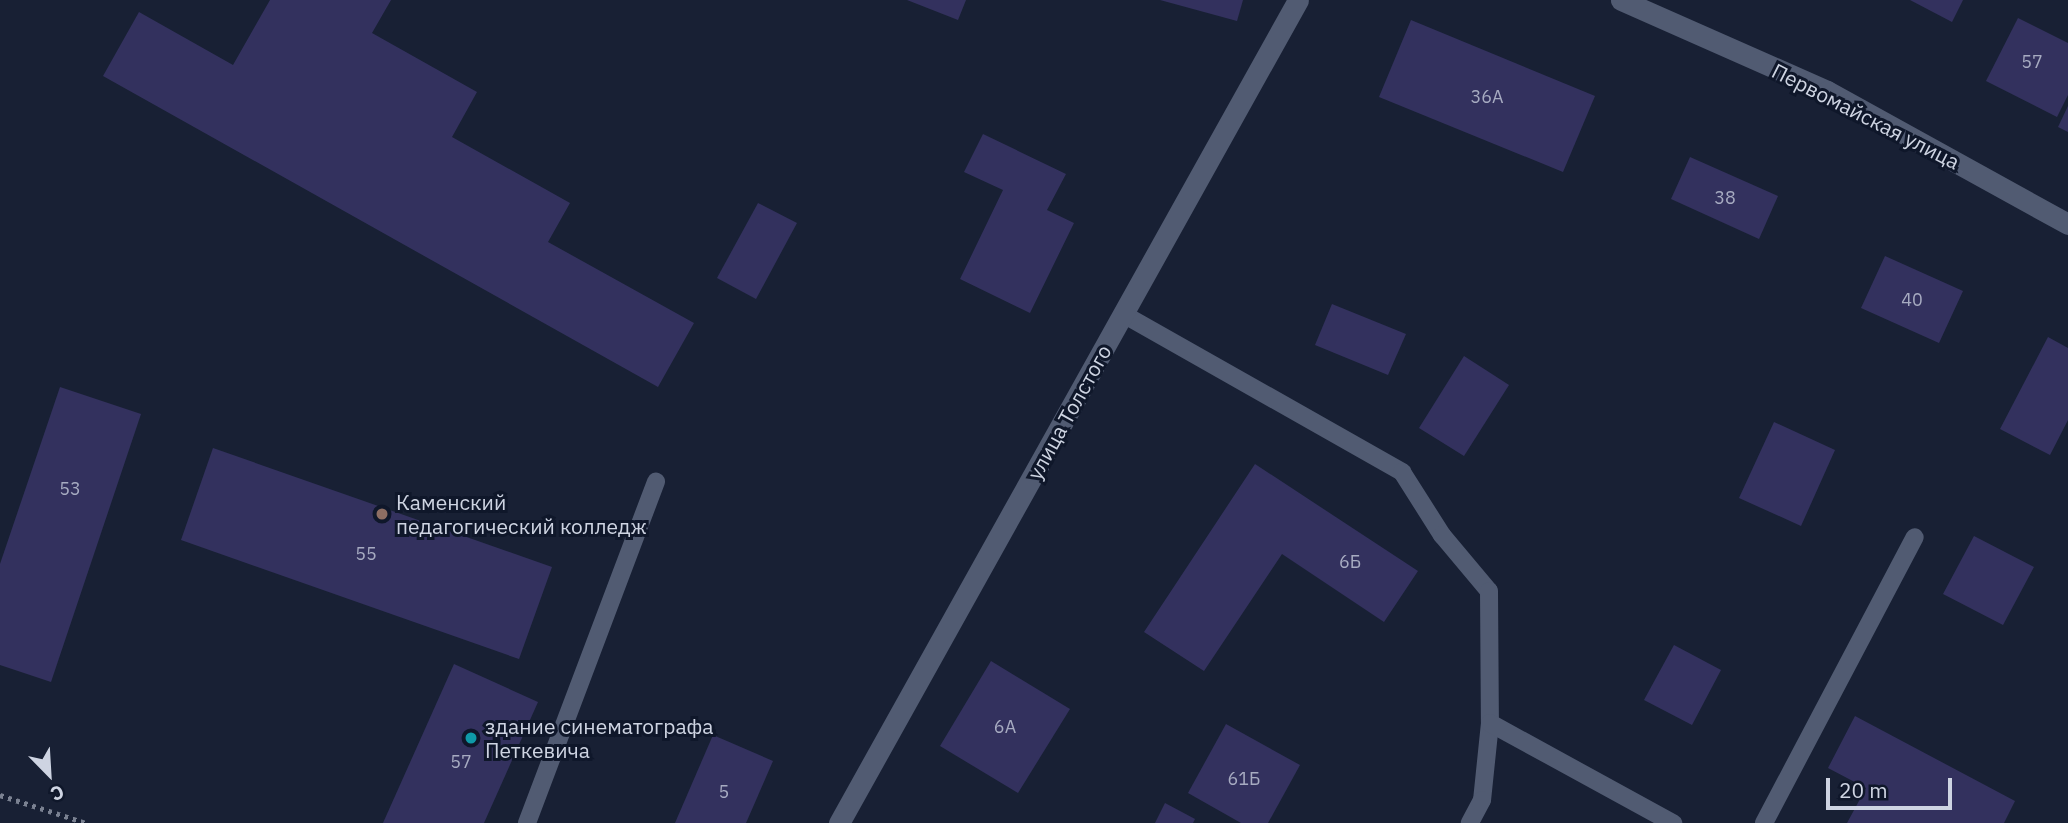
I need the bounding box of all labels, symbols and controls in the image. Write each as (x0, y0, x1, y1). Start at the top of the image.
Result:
house number: 57 (2021, 51, 2043, 73)
street label: Первомайская улица (1768, 58, 1964, 174)
house number: 36А (1470, 86, 1504, 108)
house number: 38 (1714, 187, 1736, 209)
house number: 40 (1901, 289, 1923, 311)
street label: улица Толстого (1022, 340, 1116, 484)
house number: 53 (59, 478, 81, 500)
place label: Каменский педагогический колледж (396, 489, 647, 539)
marker: Каменский педагогический колледж (374, 506, 390, 522)
house number: 55 (355, 543, 377, 565)
house number: 6Б (1339, 551, 1361, 573)
place label: здание синематографа Петкевича (485, 713, 714, 763)
house number: 6А (994, 716, 1016, 738)
marker: здание синематографа Петкевича (463, 730, 479, 746)
north arrow (14, 739, 84, 809)
house number: 57 (450, 751, 472, 773)
scale bar (1830, 764, 1956, 808)
house number: 61Б (1227, 768, 1261, 790)
text: 20 m (1839, 776, 1888, 804)
text: С (47, 780, 68, 807)
house number: 5 (719, 781, 729, 803)

